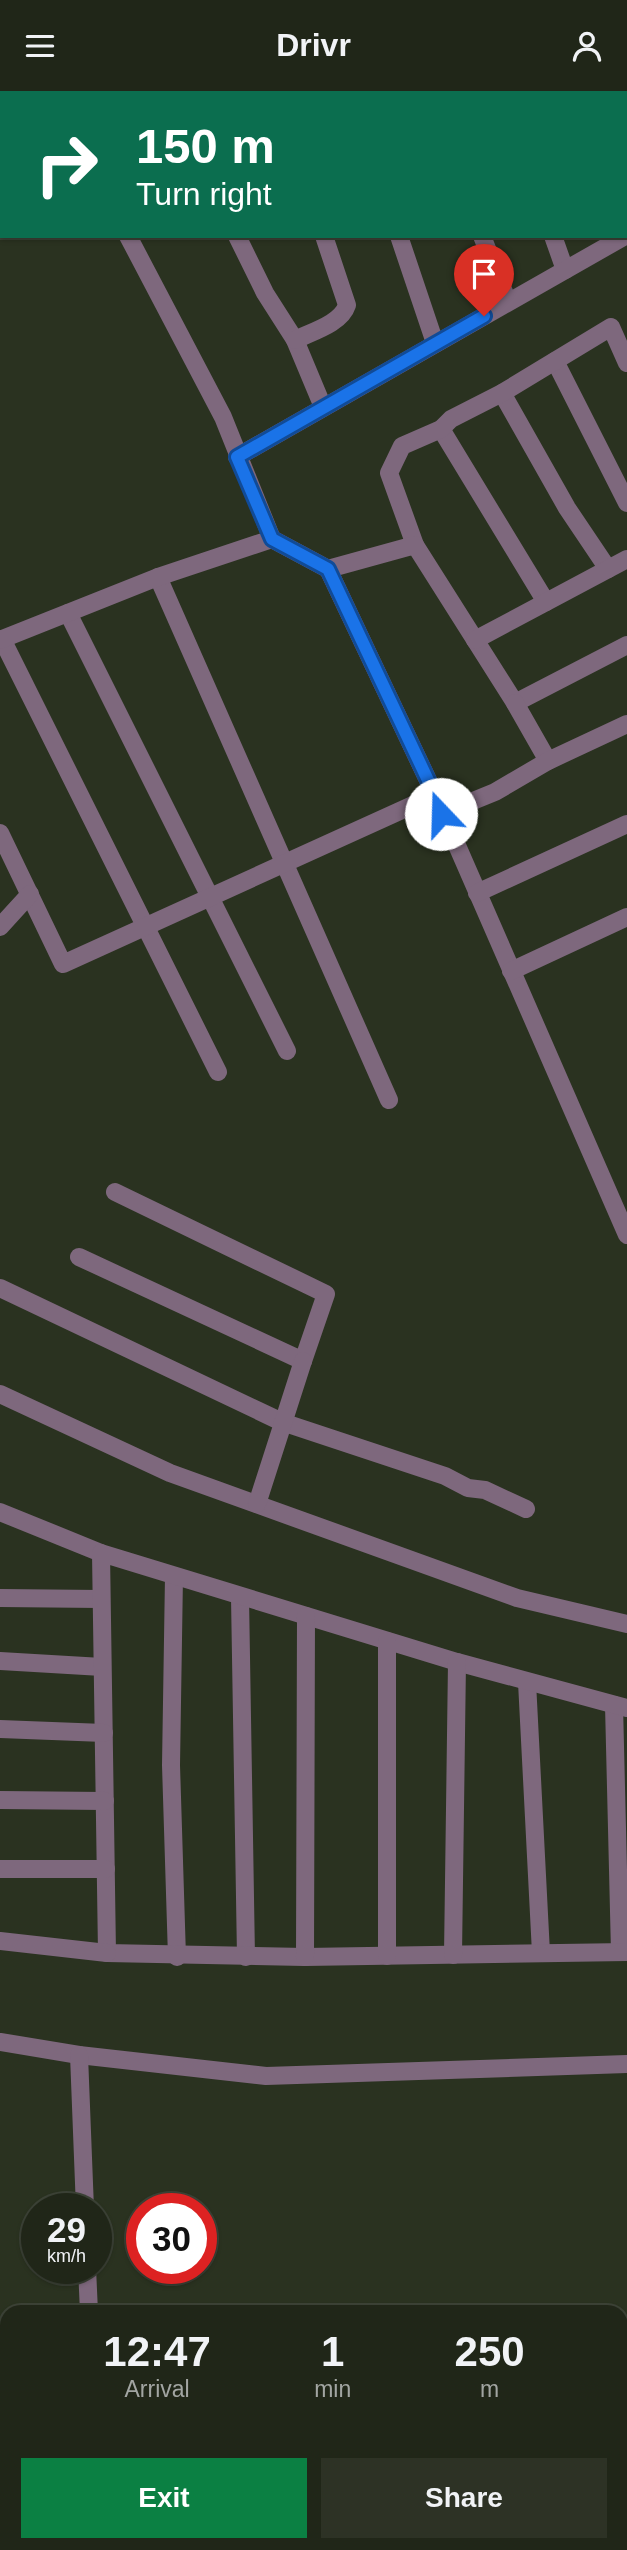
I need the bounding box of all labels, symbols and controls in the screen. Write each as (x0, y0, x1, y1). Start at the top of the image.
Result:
icon: menu (21, 27, 59, 65)
text: Drivr (276, 27, 351, 63)
icon: person (568, 27, 606, 65)
icon: right (21, 119, 112, 210)
text: 150 m (136, 119, 275, 173)
text: Turn right (136, 176, 272, 212)
pin (454, 244, 514, 316)
icon: arrive (465, 255, 503, 293)
position arrow (404, 777, 478, 851)
speed limit sign: 30 (126, 2193, 217, 2284)
text: 29 (47, 2210, 86, 2249)
text: km/h (47, 2246, 86, 2266)
text: 12:47 (103, 2328, 211, 2375)
text: 1 (321, 2328, 344, 2375)
text: 250 (455, 2328, 525, 2375)
text: Arrival (124, 2376, 190, 2402)
text: min (314, 2376, 351, 2402)
text: m (480, 2376, 499, 2402)
button: Exit (21, 2458, 307, 2538)
button: Share (321, 2458, 607, 2538)

